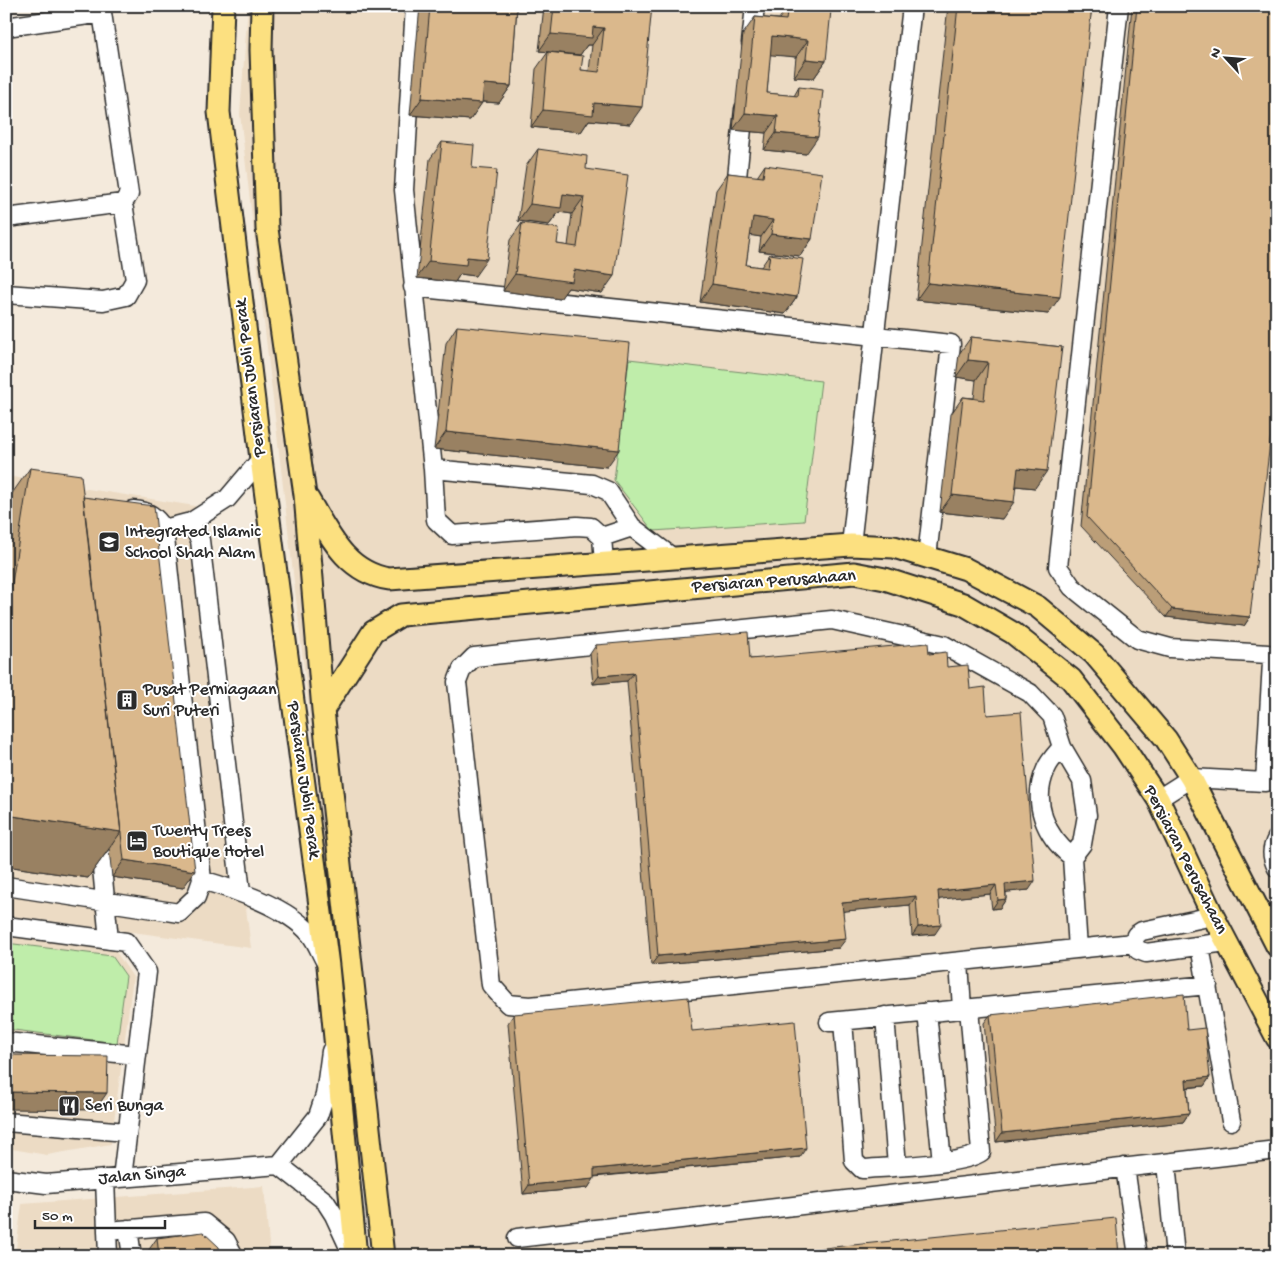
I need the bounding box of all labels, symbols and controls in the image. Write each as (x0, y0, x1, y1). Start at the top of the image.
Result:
north arrow (1200, 32, 1250, 82)
text: N (1207, 46, 1226, 61)
street label: Persiaran Jubli Perak (231, 296, 271, 459)
place label: Integrated Islamic School Shah Alam (125, 522, 261, 564)
school or university icon: Integrated Islamic School Shah Alam (97, 530, 121, 554)
street label: Persiaran Perusahaan (690, 566, 857, 598)
place label: Pusat Perniagaan Suri Puteri (142, 680, 277, 722)
building icon: Pusat Perniagaan Suri Puteri (115, 688, 139, 712)
street label: Persiaran Jubli Perak (281, 699, 325, 862)
street label: Persiaran Perusahaan (1138, 781, 1232, 938)
place label: Twenty Trees Boutique Hotel (152, 821, 264, 863)
hotel icon: Twenty Trees Boutique Hotel (125, 829, 149, 853)
restaurant icon: Seri Bunga (57, 1094, 81, 1118)
place label: Seri Bunga (85, 1096, 165, 1117)
street label: Jalan Singa (98, 1162, 187, 1190)
scale bar (35, 1197, 165, 1229)
text: 50 m (42, 1208, 73, 1226)

